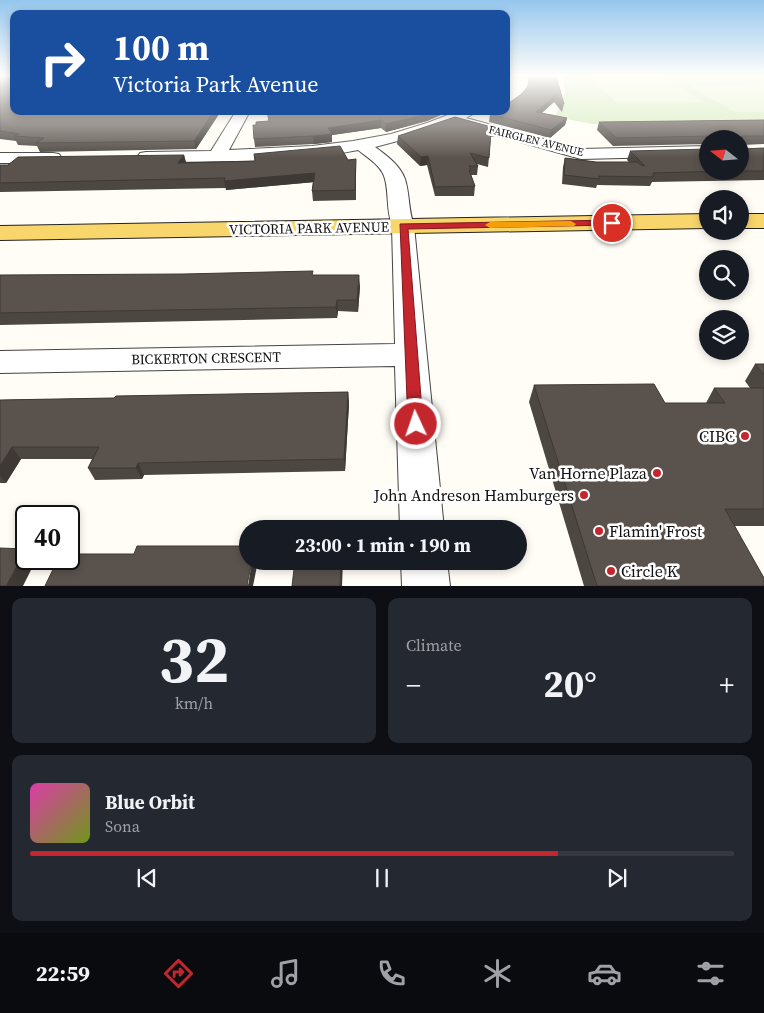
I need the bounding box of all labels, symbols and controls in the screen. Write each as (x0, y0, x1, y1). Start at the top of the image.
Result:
text: 100 m (113, 24, 209, 72)
icon: right (30, 30, 95, 95)
text: Victoria Park Avenue (113, 69, 318, 99)
street label: FAIRGLEN AVENUE (487, 122, 585, 160)
north arrow (699, 130, 749, 180)
map controls (699, 130, 749, 360)
button: sound (699, 190, 749, 240)
pin (591, 202, 633, 244)
icon: arrive (598, 209, 626, 237)
street label: VICTORIA PARK AVENUE (229, 217, 389, 239)
button: search (699, 250, 749, 300)
button: layers (699, 310, 749, 360)
street label: BICKERTON CRESCENT (131, 347, 282, 369)
position arrow (389, 397, 441, 449)
place label: CIBC (699, 425, 735, 447)
marker: CIBC (739, 430, 751, 442)
place label: Van Horne Plaza (529, 462, 648, 484)
marker: Van Horne Plaza (651, 467, 663, 479)
place label: John Andreson Hamburgers (373, 484, 574, 506)
marker: John Andreson Hamburgers (578, 489, 590, 501)
speed limit sign: 40 (15, 505, 80, 570)
place label: Flamin' Frost (609, 520, 703, 542)
marker: Flamin' Frost (593, 525, 605, 537)
text: 23:00 · 1 min · 190 m (295, 532, 471, 558)
place label: Circle K (621, 560, 678, 582)
marker: Circle K (605, 565, 617, 577)
text: 32 (159, 615, 229, 704)
text: Climate (406, 634, 462, 656)
text: 20° (543, 658, 597, 710)
text: − (406, 666, 421, 704)
text: + (719, 666, 734, 704)
text: km/h (175, 692, 213, 714)
text: Blue Orbit (105, 789, 195, 815)
text: Sona (105, 815, 140, 837)
icon: previous (133, 864, 161, 892)
icon: pause (368, 864, 396, 892)
icon: next (603, 864, 631, 892)
icon: directions (161, 956, 196, 991)
icon: music (268, 956, 303, 991)
icon: phone (374, 956, 409, 991)
icon: climate (480, 956, 515, 991)
icon: car (587, 956, 622, 991)
icon: filters (693, 956, 728, 991)
text: 22:59 (36, 958, 90, 988)

